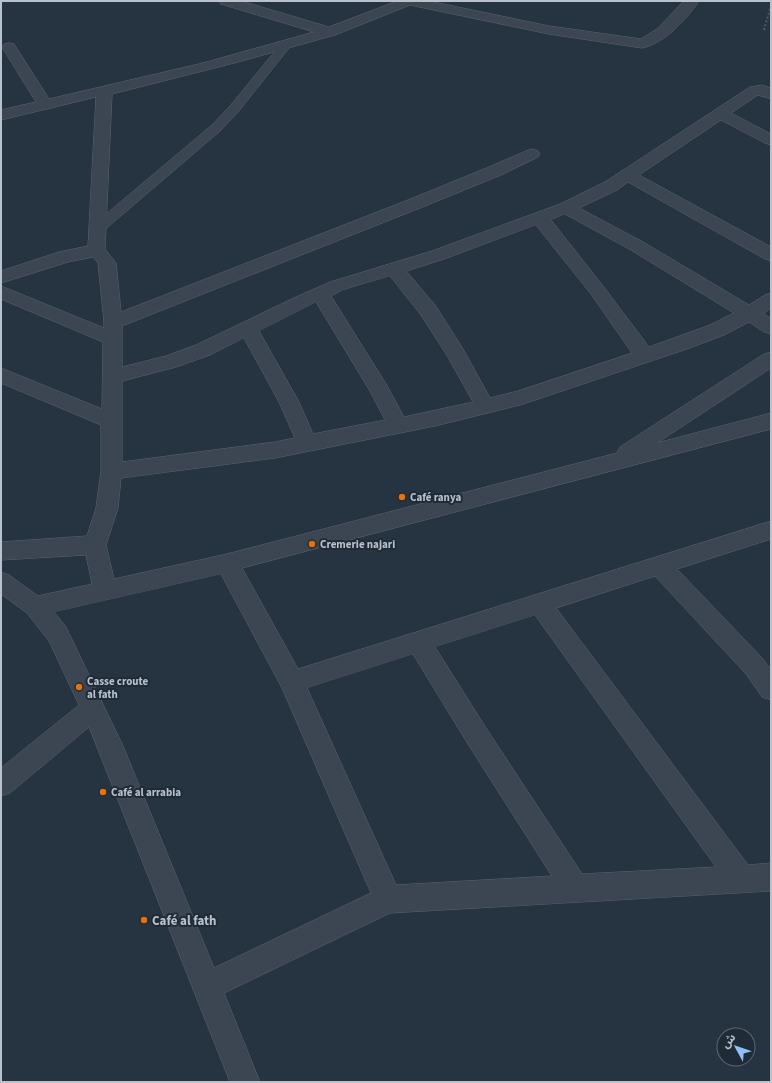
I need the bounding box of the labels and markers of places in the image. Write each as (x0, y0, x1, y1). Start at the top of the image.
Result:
place label: Café ranya (410, 490, 461, 505)
marker: Café ranya (397, 492, 407, 502)
place label: Cremerie najari (320, 537, 395, 552)
marker: Cremerie najari (307, 539, 317, 549)
place label: Casse croute al fath (87, 674, 149, 702)
marker: Casse croute al fath (74, 682, 84, 692)
place label: Café al arrabia (111, 785, 181, 800)
marker: Café al arrabia (98, 787, 108, 797)
place label: Café al fath (152, 912, 216, 930)
marker: Café al fath (139, 915, 149, 925)

